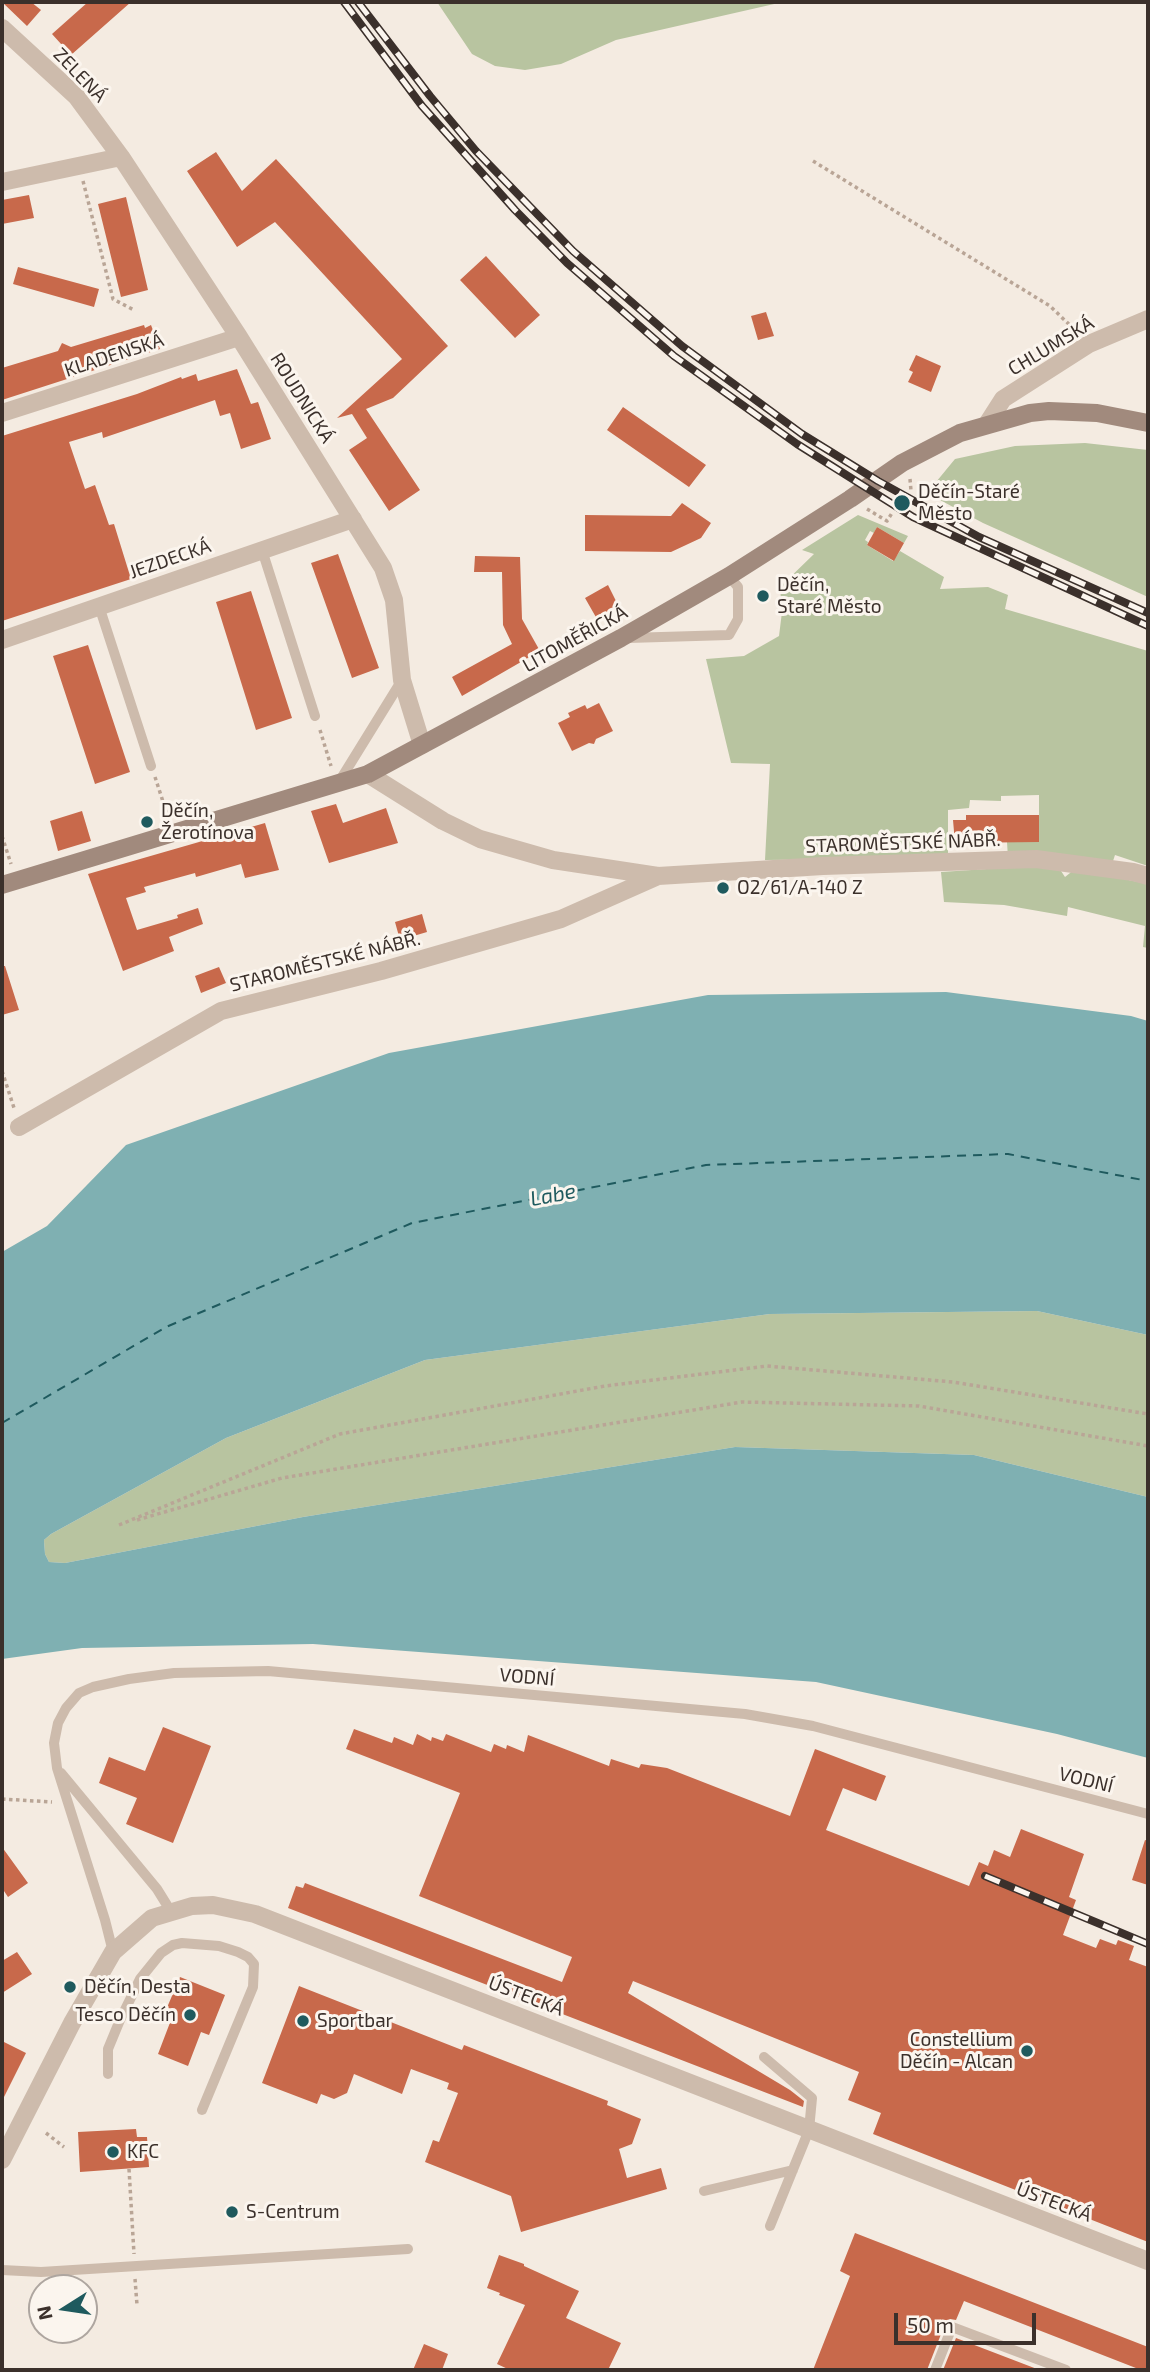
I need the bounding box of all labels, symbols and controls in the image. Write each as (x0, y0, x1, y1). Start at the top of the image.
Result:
street label: ZELENÁ (49, 43, 111, 107)
street label: CHLUMSKÁ (1004, 312, 1098, 380)
street label: KLADENSKÁ (61, 328, 167, 382)
street label: ROUDNICKÁ (265, 349, 339, 447)
place label: Děčín-Staré Město (918, 481, 1020, 525)
marker: Děčín-Staré Město (892, 493, 912, 513)
street label: JEZDECKÁ (126, 534, 214, 584)
place label: Děčín, Staré Město (777, 574, 882, 618)
marker: Děčín, Staré Město (755, 588, 771, 604)
street label: LITOMĚŘICKÁ (519, 601, 631, 677)
place label: Děčín, Žerotínova (161, 800, 254, 844)
marker: Děčín, Žerotínova (139, 814, 155, 830)
street label: STAROMĚSTSKÉ NÁBŘ. (805, 828, 1001, 858)
place label: O2/61/A-140 Z (737, 877, 863, 899)
marker: O2/61/A-140 Z (715, 880, 731, 896)
street label: STAROMĚSTSKÉ NÁBŘ. (227, 927, 423, 997)
water label: Labe (528, 1178, 578, 1212)
street label: VODNÍ (499, 1663, 555, 1691)
street label: VODNÍ (1056, 1762, 1116, 1798)
street label: ÚSTECKÁ (485, 1971, 567, 2021)
place label: Děčín, Desta (84, 1976, 191, 1998)
marker: Děčín, Desta (62, 1979, 78, 1995)
place label: Tesco Děčín (75, 2004, 176, 2026)
marker: Tesco Děčín (182, 2007, 198, 2023)
place label: Sportbar (317, 2010, 393, 2032)
marker: Sportbar (295, 2013, 311, 2029)
place label: Constellium Děčín - Alcan (900, 2029, 1013, 2073)
marker: Constellium Děčín - Alcan (1019, 2043, 1035, 2059)
place label: KFC (127, 2141, 159, 2163)
marker: KFC (105, 2144, 121, 2160)
street label: ÚSTECKÁ (1013, 2177, 1095, 2227)
place label: S-Centrum (246, 2201, 340, 2223)
marker: S-Centrum (224, 2204, 240, 2220)
north arrow (28, 2274, 98, 2344)
scale bar (898, 2298, 1040, 2342)
text: N (31, 2304, 57, 2322)
text: 50 m (907, 2312, 954, 2337)

